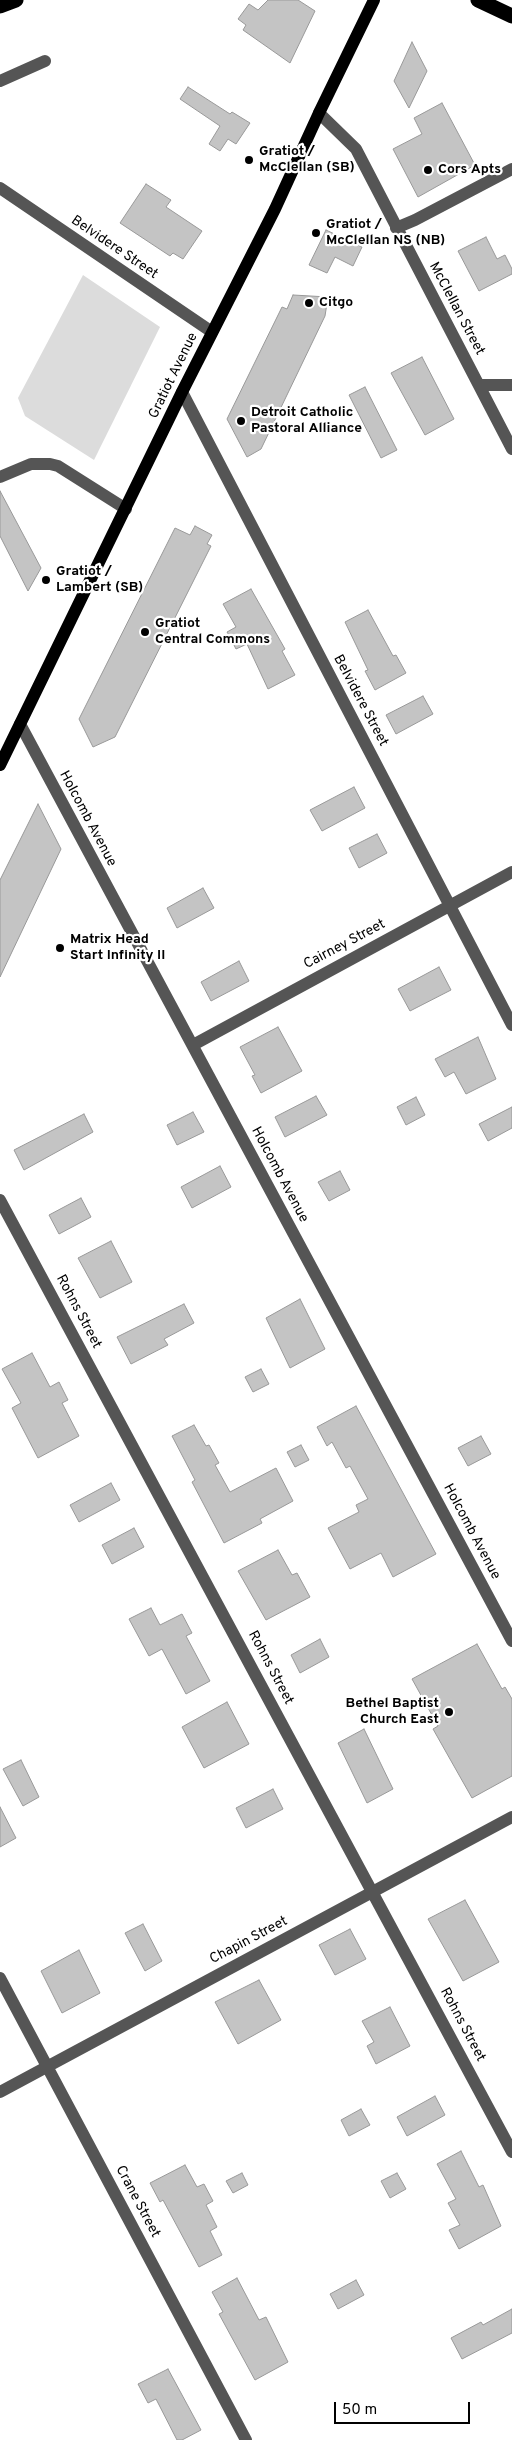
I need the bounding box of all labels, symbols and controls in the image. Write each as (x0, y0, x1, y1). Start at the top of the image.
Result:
place label: Gratiot / McClellan (SB) (259, 144, 355, 176)
marker: Gratiot / McClellan (SB) (243, 154, 255, 166)
place label: Cors Apts (438, 162, 501, 178)
marker: Cors Apts (422, 164, 434, 176)
street label: Belvidere Street (67, 213, 161, 283)
place label: Gratiot / McClellan NS (NB) (326, 217, 445, 250)
marker: Gratiot / McClellan NS (NB) (310, 227, 322, 239)
street label: McClellan Street (424, 260, 488, 358)
place label: Citgo (319, 295, 353, 311)
marker: Citgo (303, 297, 315, 309)
street label: Gratiot Avenue (146, 330, 202, 422)
place label: Detroit Catholic Pastoral Alliance (251, 405, 362, 438)
marker: Detroit Catholic Pastoral Alliance (235, 415, 247, 427)
place label: Gratiot / Lambert (SB) (56, 564, 143, 596)
marker: Gratiot / Lambert (SB) (40, 574, 52, 586)
place label: Gratiot Central Commons (155, 616, 270, 648)
marker: Gratiot Central Commons (139, 626, 151, 638)
street label: Belvidere Street (329, 652, 391, 750)
street label: Holcomb Avenue (55, 768, 119, 870)
street label: Cairney Street (301, 916, 389, 974)
place label: Matrix Head Start Infinity II (70, 932, 165, 964)
marker: Matrix Head Start Infinity II (54, 942, 66, 954)
street label: Holcomb Avenue (247, 1124, 311, 1226)
street label: Rohns Street (52, 1272, 104, 1352)
street label: Holcomb Avenue (439, 1481, 503, 1583)
street label: Rohns Street (244, 1628, 296, 1708)
place label: Bethel Baptist Church East (346, 1696, 439, 1728)
marker: Bethel Baptist Church East (443, 1706, 455, 1718)
street label: Chapin Street (207, 1913, 291, 1969)
street label: Rohns Street (436, 1985, 488, 2065)
street label: Crane Street (111, 2163, 163, 2241)
scale bar (337, 2392, 473, 2424)
text: 50 m (342, 2401, 377, 2420)

